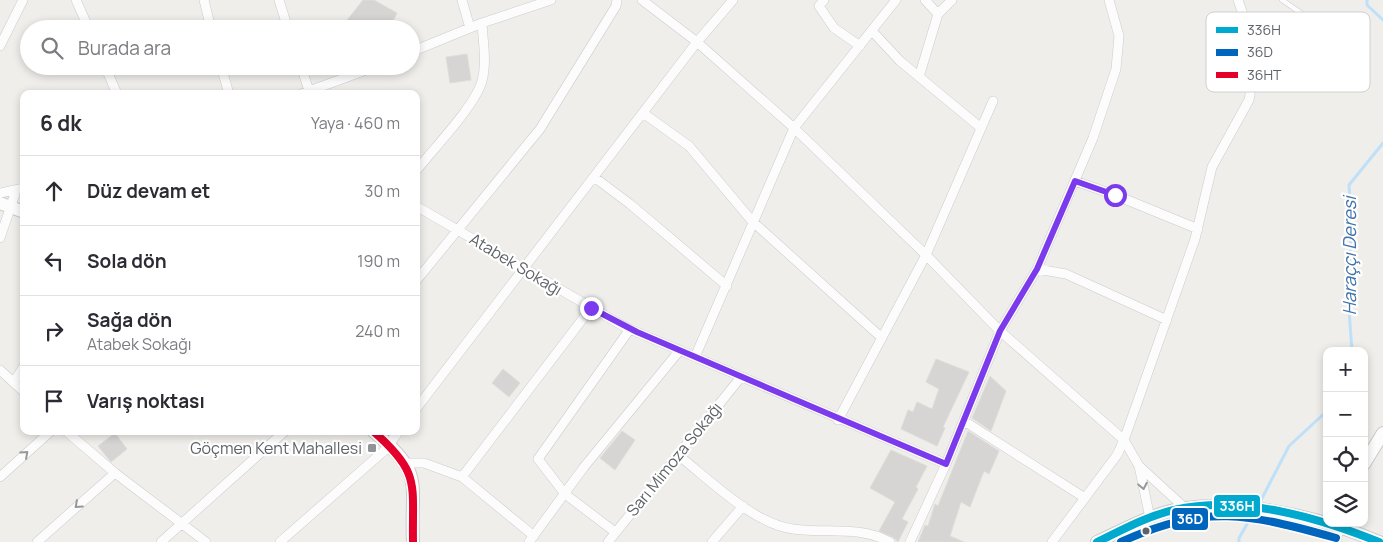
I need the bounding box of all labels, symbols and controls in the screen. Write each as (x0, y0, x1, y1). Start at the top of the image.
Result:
legend (1206, 12, 1370, 92)
search box (20, 20, 420, 75)
text: 336H (1247, 20, 1281, 39)
icon: search (38, 34, 66, 62)
text: Burada ara (78, 35, 171, 61)
text: 36D (1247, 42, 1273, 61)
text: 36HT (1247, 65, 1282, 84)
text: 6 dk (40, 109, 82, 137)
text: Yaya · 460 m (311, 112, 400, 134)
icon: ahead (40, 177, 68, 205)
text: Düz devam et (87, 178, 210, 204)
text: 30 m (365, 180, 400, 202)
route start (1104, 184, 1127, 207)
water label: Haraççı Deresi (1337, 194, 1361, 315)
street label: Atabek Sokağı (466, 228, 566, 300)
icon: left (40, 247, 68, 275)
text: Sola dön (87, 248, 167, 274)
text: 190 m (357, 250, 400, 272)
route end (580, 297, 603, 320)
text: Sağa dön (87, 307, 172, 333)
icon: right (40, 317, 68, 345)
text: 240 m (355, 320, 400, 342)
text: Atabek Sokağı (87, 333, 191, 355)
map controls (1323, 347, 1368, 527)
button: + (1323, 347, 1368, 392)
icon: arrive (40, 387, 68, 415)
text: Varış noktası (87, 388, 205, 414)
button: − (1323, 392, 1368, 437)
street label: Sarı Mimoza Sokağı (621, 397, 727, 521)
place label: Göçmen Kent Mahallesi (190, 437, 362, 459)
button: locate (1323, 437, 1368, 482)
marker: Göçmen Kent Mahallesi (366, 442, 378, 454)
one-way arrow (20, 451, 29, 460)
one-way arrow (1138, 482, 1148, 491)
button: layers (1323, 482, 1368, 527)
line badge: 336H (1213, 494, 1261, 518)
text: 336H (1219, 496, 1255, 515)
one-way arrow (75, 499, 84, 508)
line badge: 36D (1171, 507, 1209, 531)
text: 36D (1177, 509, 1204, 528)
unlabelled marker (1141, 526, 1151, 536)

